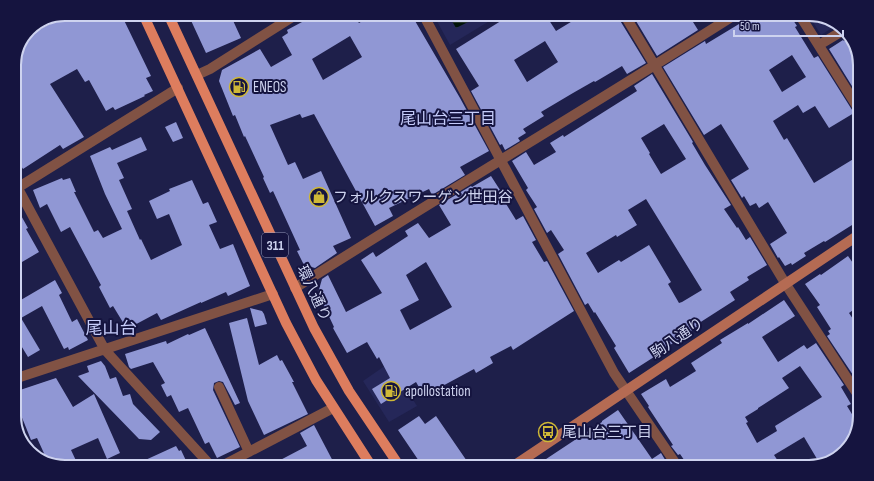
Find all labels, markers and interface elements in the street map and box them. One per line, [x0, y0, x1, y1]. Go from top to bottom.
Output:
scale bar [734, 12, 843, 38]
text: 50 m [740, 19, 760, 34]
fuel station icon: ENEOS [228, 76, 250, 98]
place label: ENEOS [253, 78, 287, 97]
district label: 尾山台三丁目 [400, 110, 496, 129]
shop icon: フォルクスワーゲン世田谷 [308, 186, 330, 208]
place label: フォルクスワーゲン世田谷 [333, 188, 513, 207]
road number: 311 [262, 233, 288, 257]
street label: 環八通り [292, 262, 335, 324]
street label: 駒八通り [647, 314, 707, 363]
district label: 尾山台 [86, 319, 137, 339]
fuel station icon: apollostation [380, 380, 402, 402]
place label: apollostation [405, 382, 471, 401]
bus stop icon: 尾山台三丁目 [537, 421, 559, 443]
place label: 尾山台三丁目 [562, 423, 652, 442]

